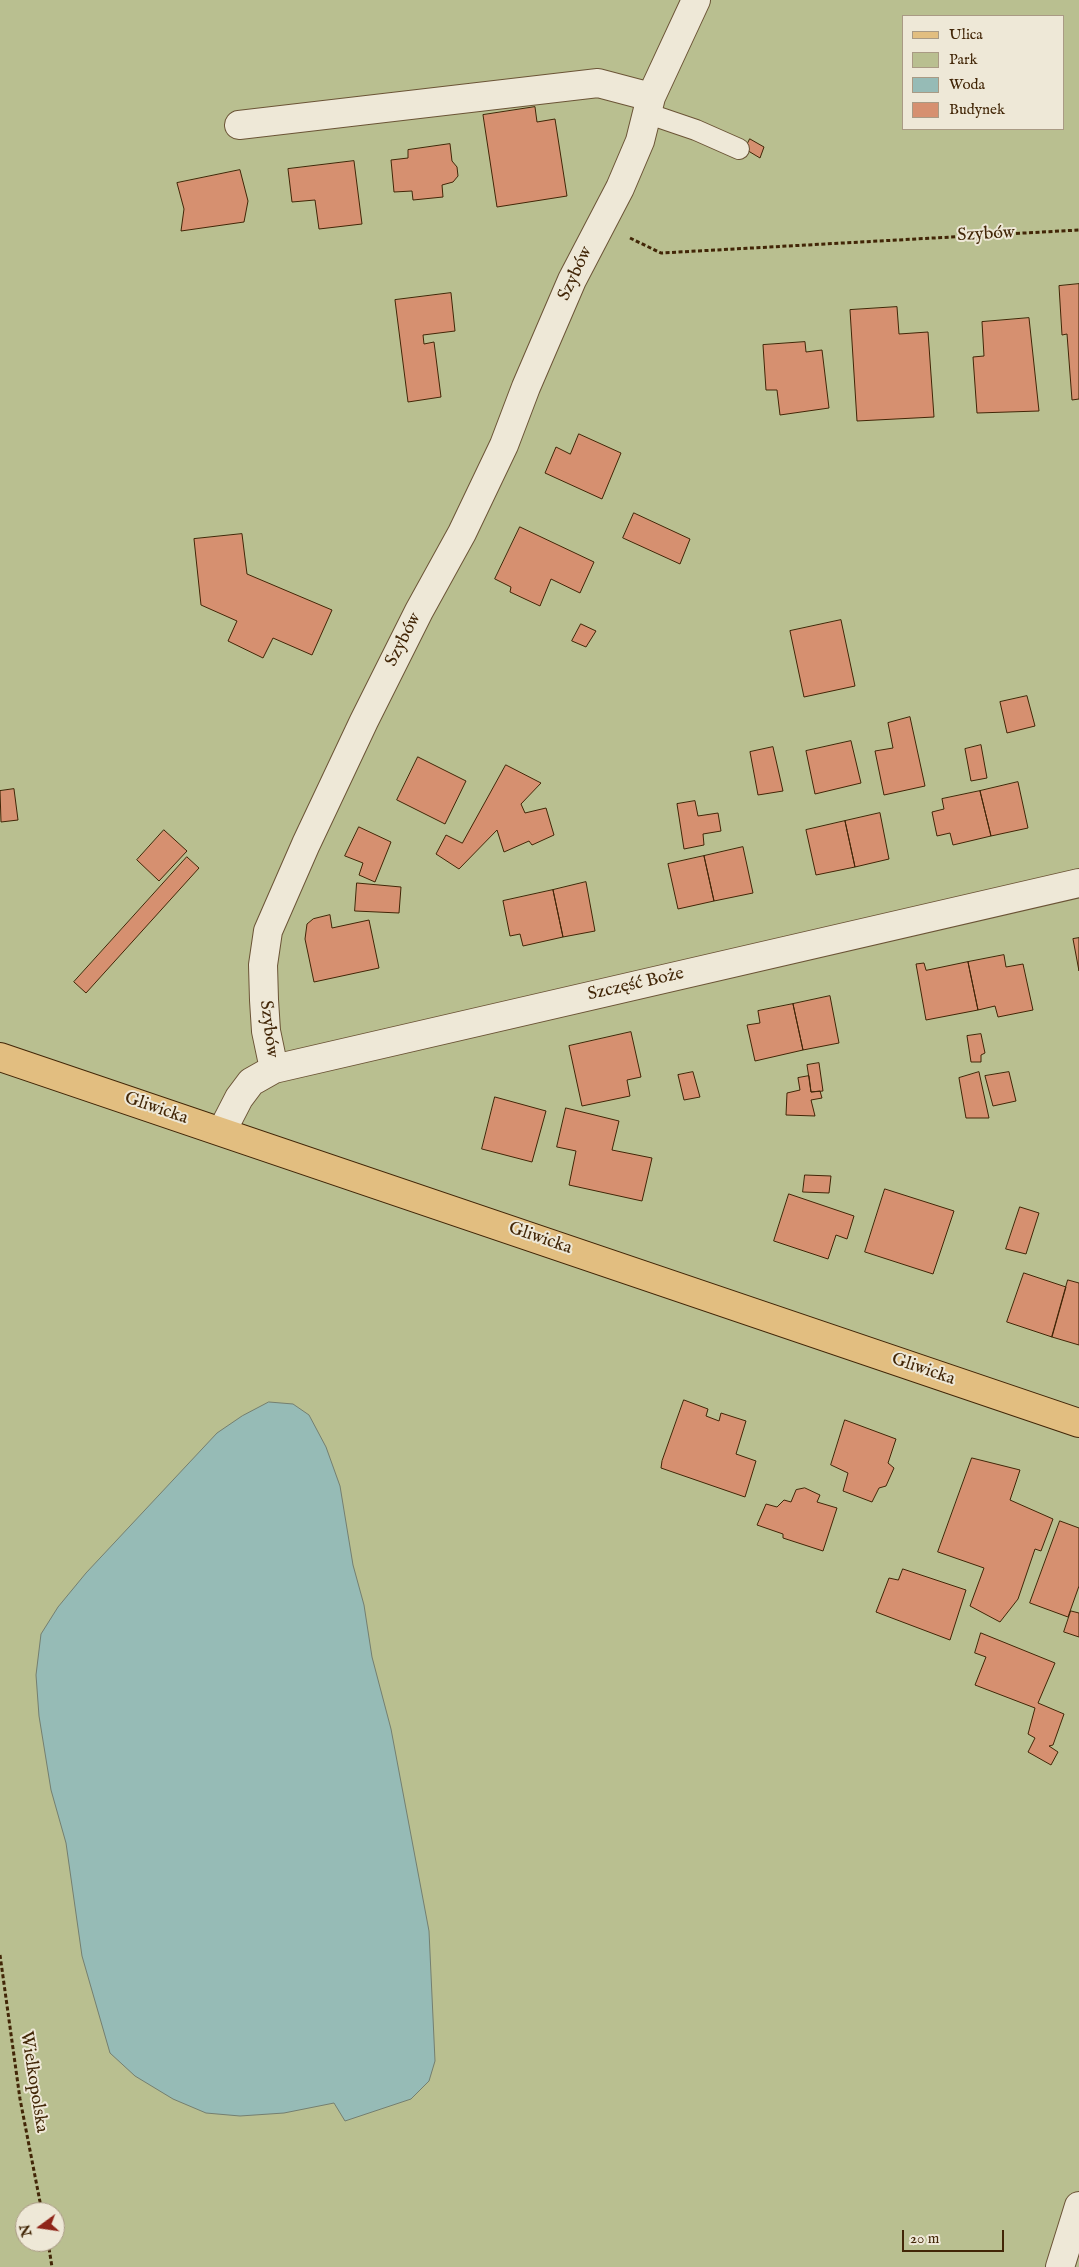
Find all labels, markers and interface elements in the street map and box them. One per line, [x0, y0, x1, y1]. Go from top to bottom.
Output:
legend [902, 15, 1064, 130]
text: Ulica [949, 25, 983, 44]
text: Park [949, 50, 978, 69]
text: Woda [949, 75, 985, 94]
text: Budynek [949, 100, 1005, 119]
street label: Szybów [957, 223, 1015, 247]
street label: Szybów [554, 243, 598, 305]
street label: Szybów [381, 610, 427, 670]
street label: Szczęść Boże [586, 963, 686, 1007]
street label: Szybów [254, 999, 282, 1059]
street label: Gliwicka [121, 1088, 191, 1130]
street label: Gliwicka [505, 1218, 575, 1260]
street label: Gliwicka [888, 1349, 958, 1391]
street label: Wielkopolska [14, 2030, 52, 2134]
north arrow [15, 2202, 65, 2252]
scale bar [904, 2220, 1006, 2252]
text: N [16, 2222, 37, 2238]
text: 20 m [910, 2229, 939, 2248]

